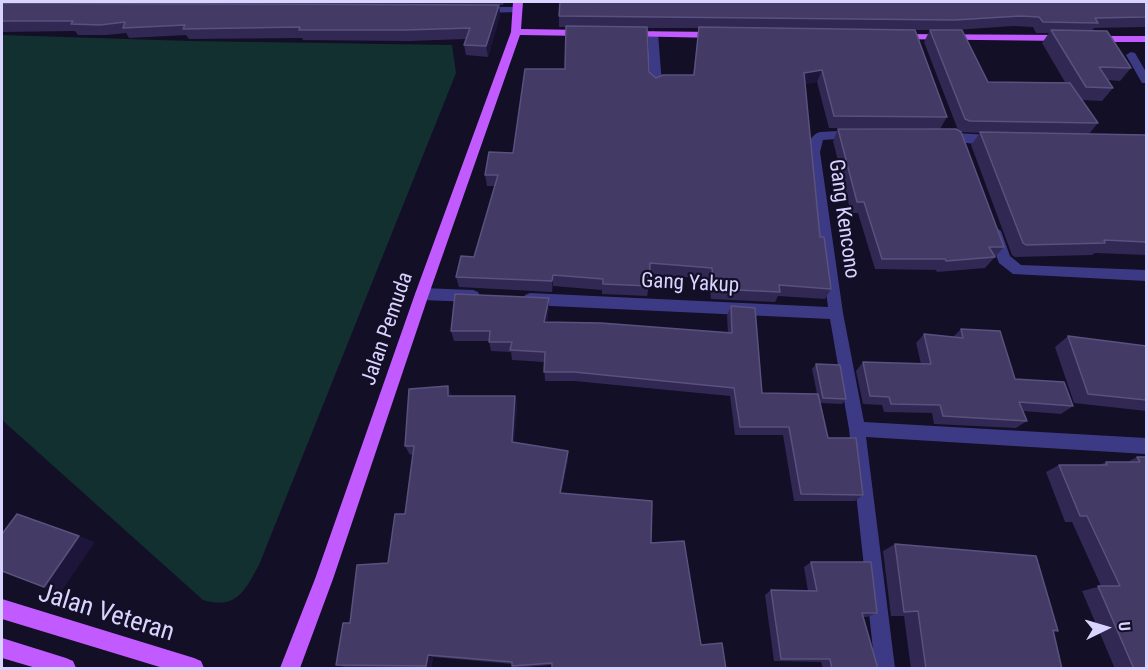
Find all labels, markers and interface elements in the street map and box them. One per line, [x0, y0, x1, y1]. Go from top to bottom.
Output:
street label: Gang Kencono [822, 158, 864, 280]
street label: Jalan Pemuda [357, 269, 419, 389]
street label: Gang Yakup [640, 269, 740, 299]
street label: Jalan Veteran [34, 579, 178, 649]
north arrow [1076, 598, 1136, 658]
text: U [1115, 621, 1134, 632]

